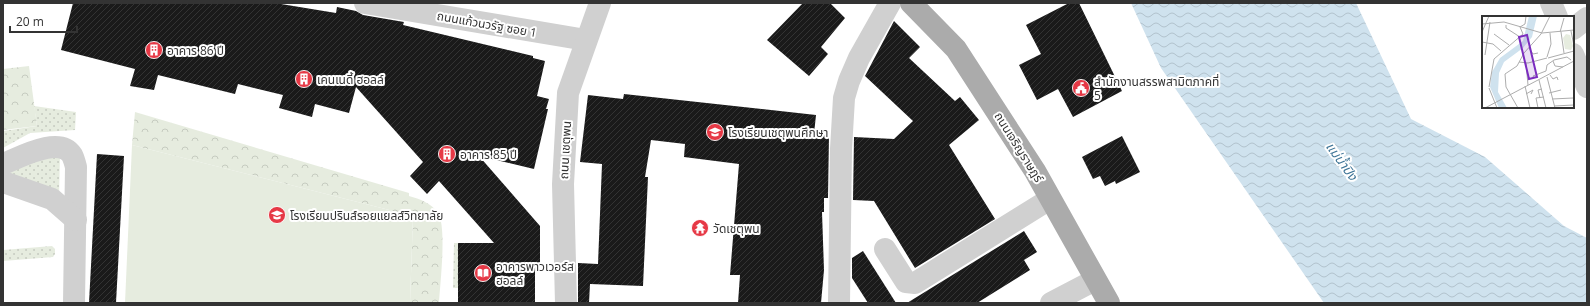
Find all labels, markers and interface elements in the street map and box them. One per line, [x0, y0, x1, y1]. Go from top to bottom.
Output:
street label: ถนนแก้วนวรัฐ ซอย 1 [436, 7, 538, 41]
scale bar [10, 8, 77, 34]
text: 20 m [16, 13, 44, 30]
inset map [1482, 16, 1574, 108]
building icon: อาคาร 86 ปี [144, 40, 164, 60]
place label: อาคาร 86 ปี [167, 42, 224, 59]
building icon: เคนเนดี้ ฮอลล์ [294, 69, 314, 89]
place label: เคนเนดี้ ฮอลล์ [317, 71, 384, 88]
place label: สำนักงานสรรพสามิตภาคที่ 5 [1094, 73, 1219, 104]
public building icon: สำนักงานสรรพสามิตภาคที่ 5 [1071, 78, 1091, 98]
street label: ถนนเจริญราษฎร์ [991, 109, 1048, 186]
street label: ถนน เชตุพน [555, 120, 575, 180]
school or university icon: โรงเรียนเชตุพนศึกษา [705, 122, 725, 142]
place label: โรงเรียนเชตุพนศึกษา [728, 124, 828, 141]
water label: แม่น้ำปิง [1322, 138, 1363, 185]
building icon: อาคาร 85 ปี [437, 144, 457, 164]
place label: อาคาร 85 ปี [460, 146, 517, 163]
school or university icon: โรงเรียนปรินส์รอยแยลส์วิทยาลัย [267, 205, 287, 225]
place label: โรงเรียนปรินส์รอยแยลส์วิทยาลัย [290, 207, 443, 224]
temple icon: วัดเชตุพน [690, 218, 710, 238]
place label: วัดเชตุพน [713, 220, 760, 237]
place label: อาคารพาวเวอร์ส ฮอลล์ [496, 258, 574, 289]
library icon: อาคารพาวเวอร์ส ฮอลล์ [473, 263, 493, 283]

